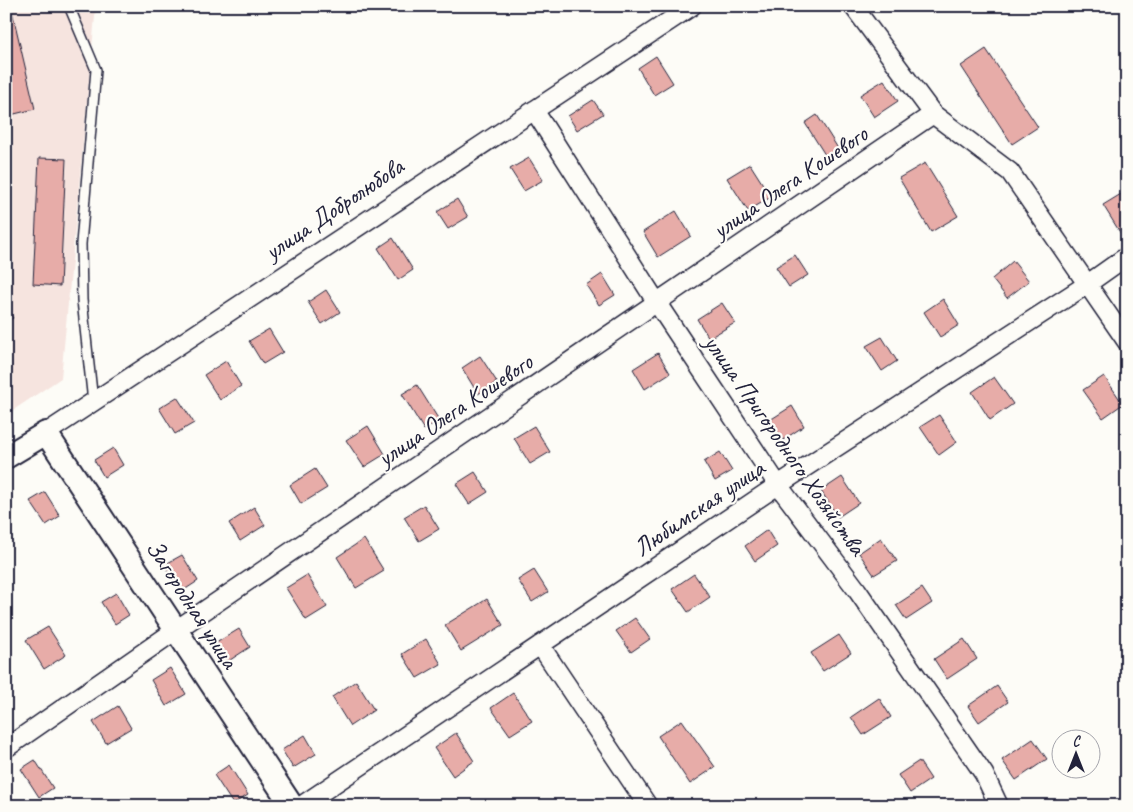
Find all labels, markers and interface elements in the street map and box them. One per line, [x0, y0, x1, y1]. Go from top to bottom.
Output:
street label: улица Олега Кошевого [704, 118, 875, 247]
street label: улица Добролюбова [257, 150, 411, 268]
street label: улица Пригородного Хозяйства [696, 327, 875, 563]
street label: улица Олега Кошевого [369, 346, 540, 475]
street label: Любимская улица [627, 451, 772, 564]
street label: Загородная улица [139, 534, 247, 676]
north arrow [1050, 730, 1100, 780]
text: С [1073, 733, 1082, 750]

